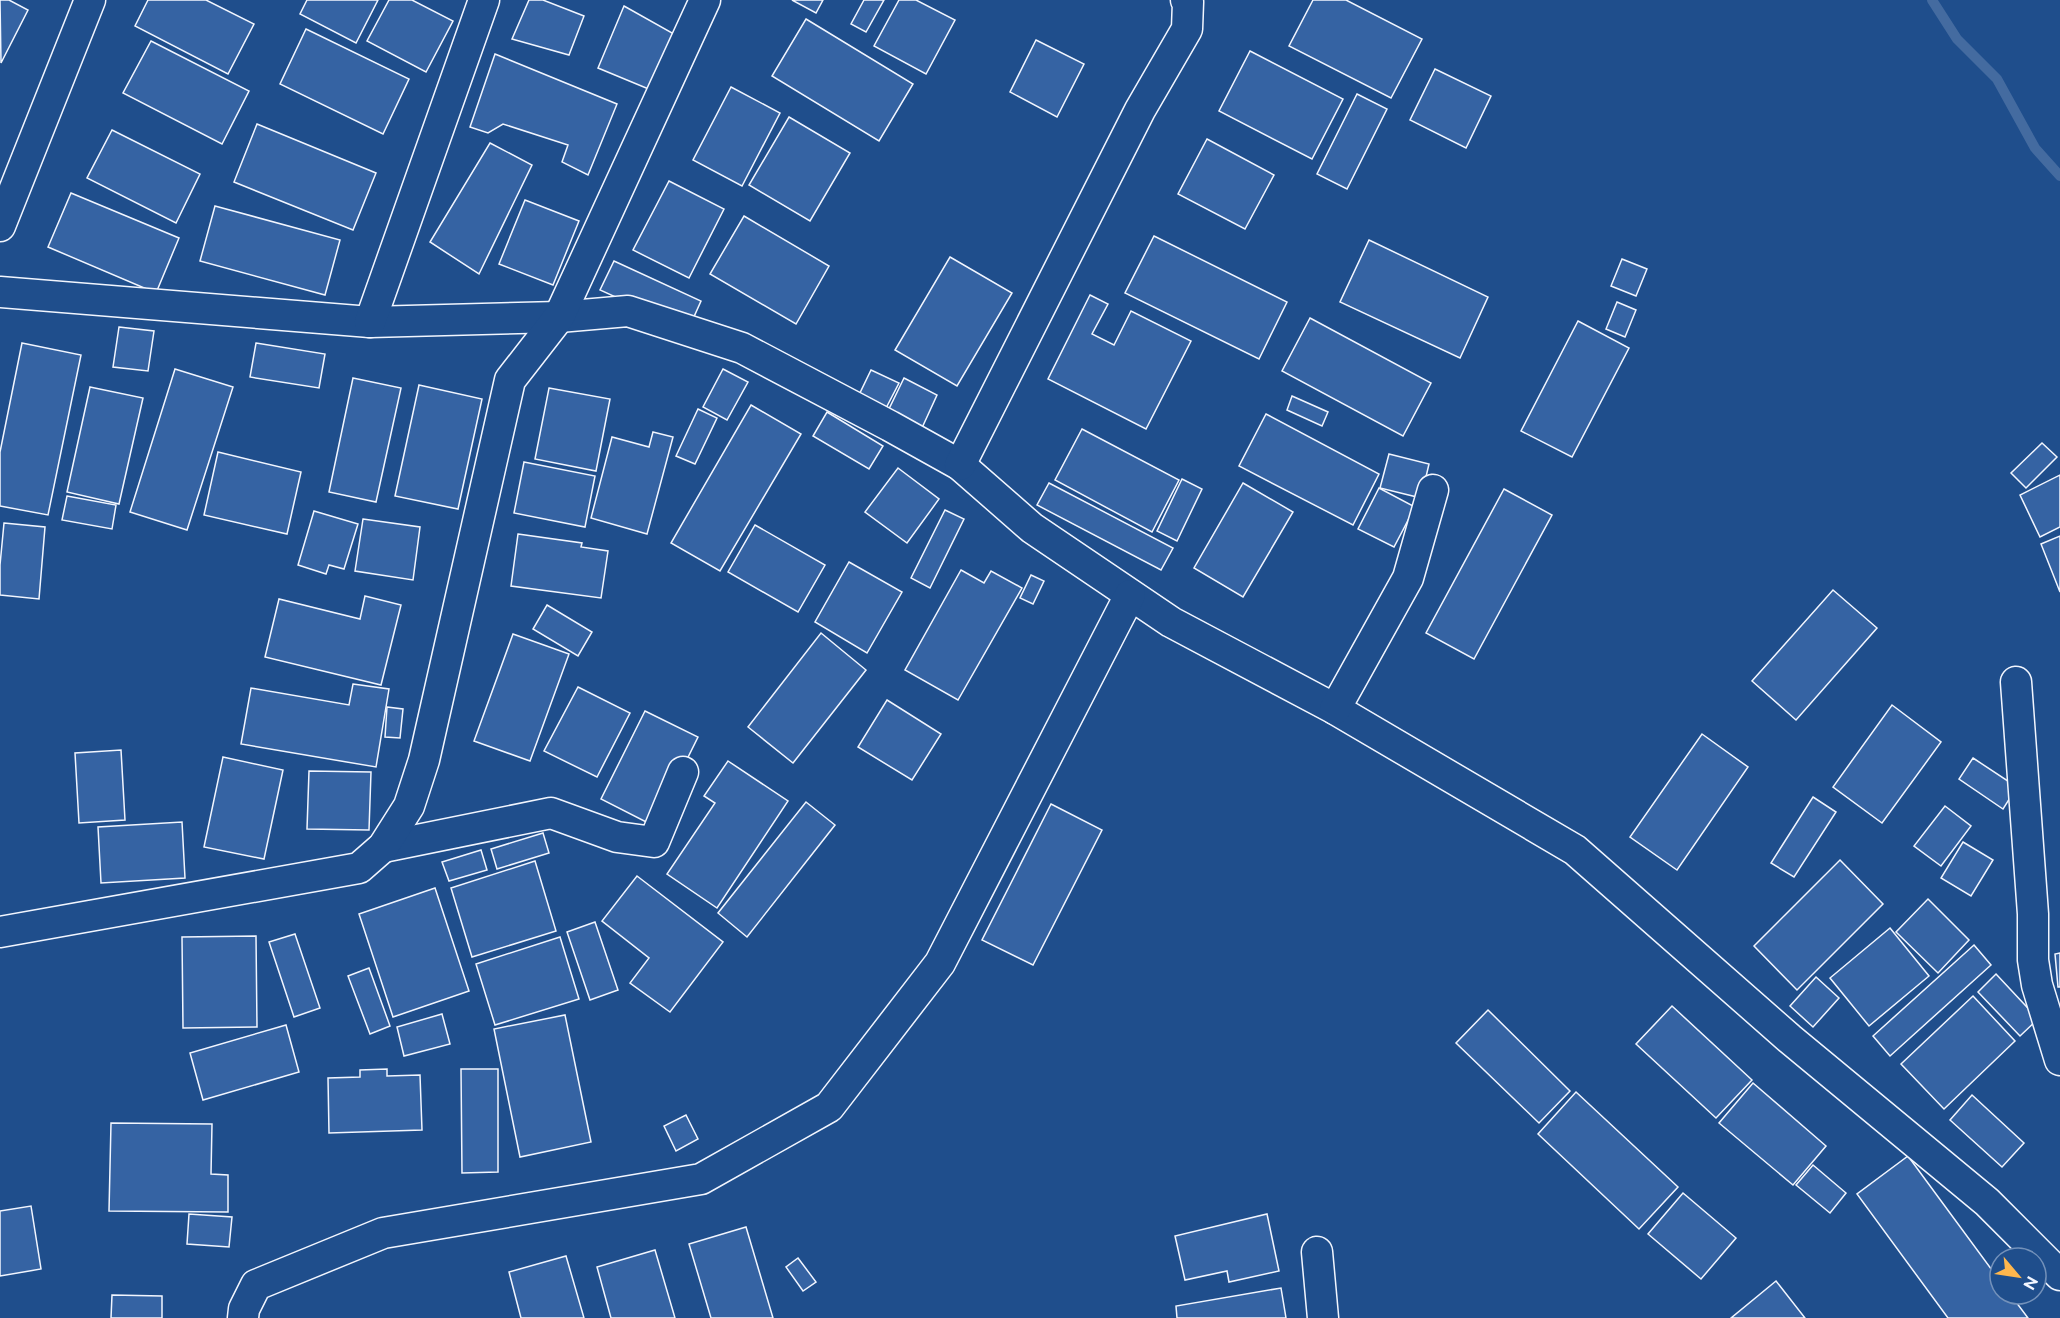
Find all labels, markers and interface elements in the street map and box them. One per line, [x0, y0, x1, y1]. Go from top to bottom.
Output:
north arrow [1988, 1246, 2048, 1306]
text: N [2019, 1273, 2042, 1293]

